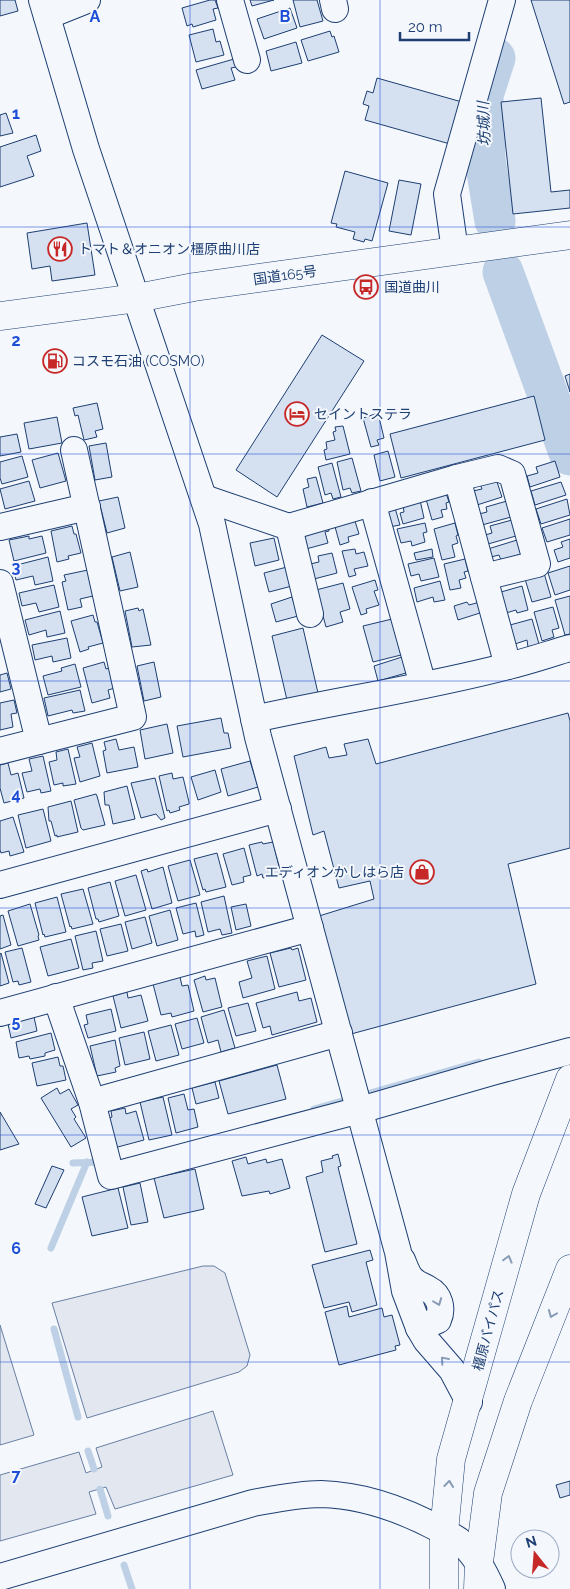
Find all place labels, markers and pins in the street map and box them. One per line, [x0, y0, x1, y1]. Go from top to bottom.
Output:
restaurant icon: トマト＆オニオン橿原曲川店 [47, 236, 73, 262]
place label: トマト＆オニオン橿原曲川店 [78, 241, 260, 257]
bus stop icon: 国道曲川 [353, 274, 379, 300]
place label: 国道曲川 [384, 279, 440, 295]
fuel station icon: コスモ石油 (COSMO) [42, 348, 68, 374]
place label: コスモ石油 (COSMO) [72, 353, 205, 369]
hotel icon: セイントステラ [284, 401, 310, 427]
place label: セイントステラ [314, 406, 412, 422]
shop icon: エディオンかしはら店 [409, 859, 435, 885]
place label: エディオンかしはら店 [265, 864, 404, 880]

